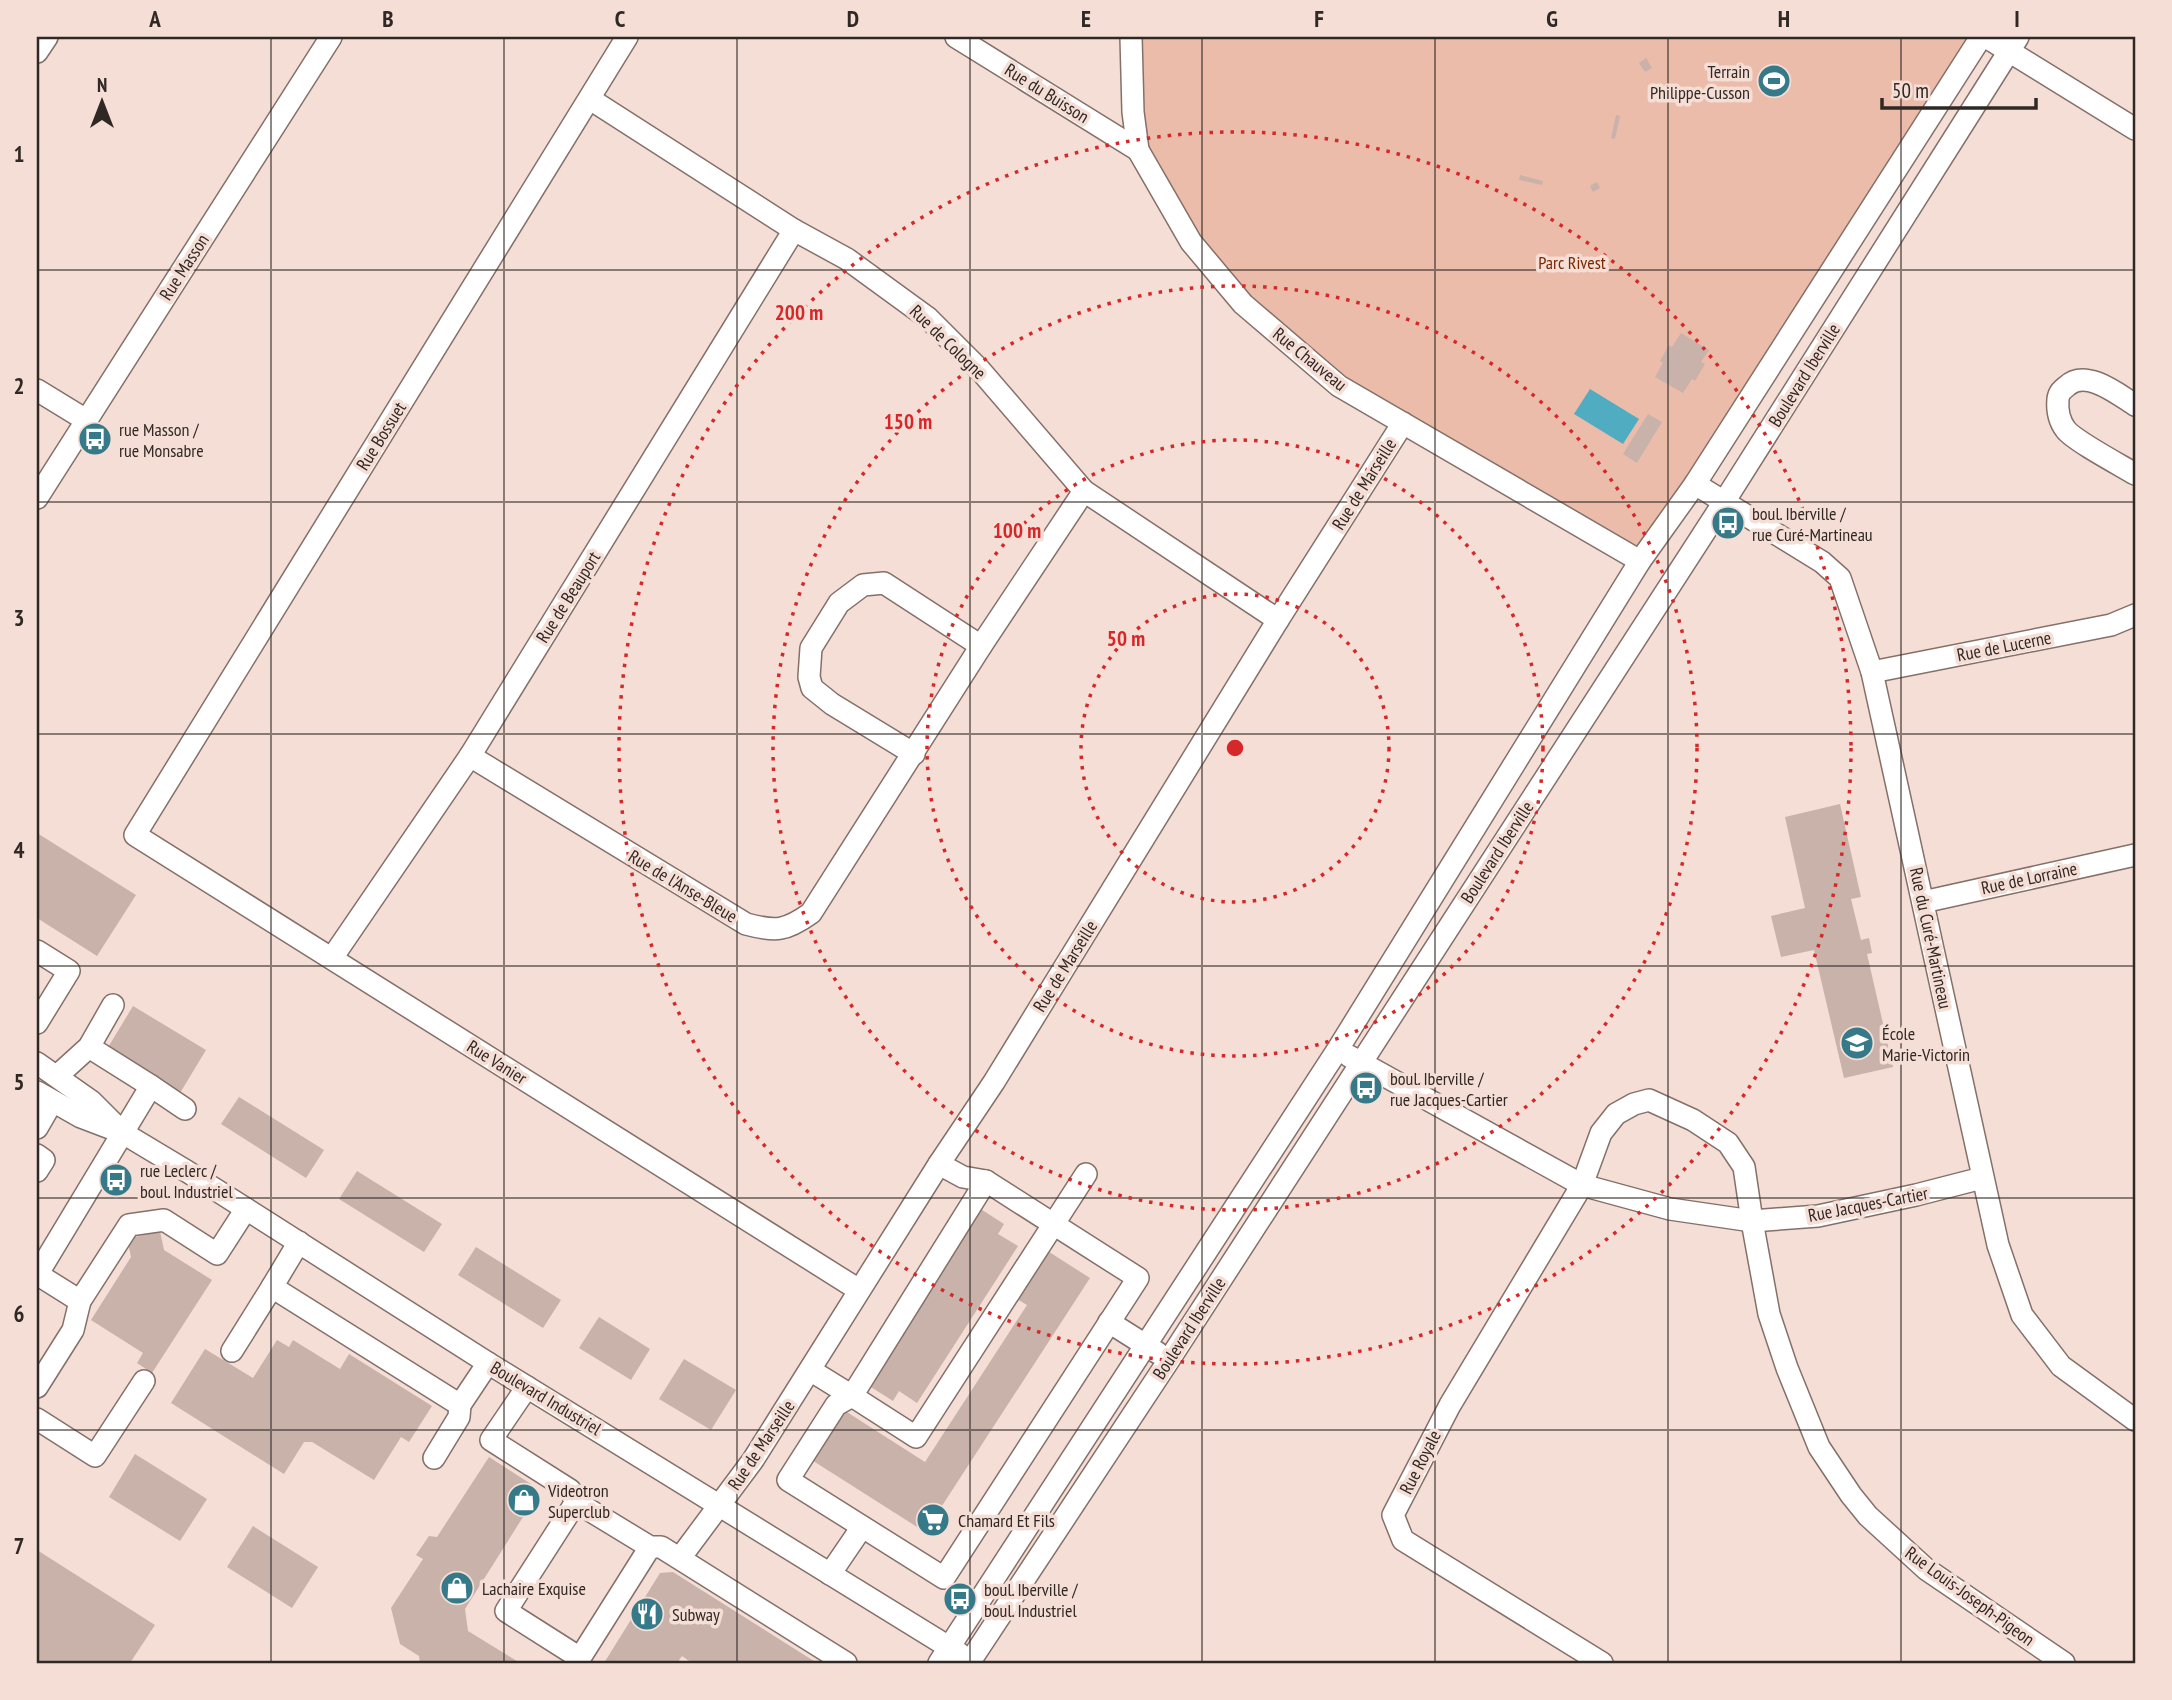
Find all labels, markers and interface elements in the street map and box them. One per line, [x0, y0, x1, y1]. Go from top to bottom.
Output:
text: A [148, 4, 161, 33]
text: B [382, 4, 394, 33]
text: C [615, 4, 626, 33]
text: D [847, 4, 859, 33]
text: E [1081, 4, 1091, 33]
text: F [1314, 4, 1324, 33]
text: G [1546, 4, 1558, 33]
text: H [1778, 4, 1790, 33]
text: I [2014, 4, 2020, 33]
street label: Rue du Buisson [1001, 58, 1093, 128]
place label: Terrain Philippe-Cusson [1650, 60, 1750, 104]
sports icon: Terrain Philippe-Cusson [1755, 62, 1793, 100]
north arrow [66, 66, 136, 136]
scale bar [1882, 66, 2036, 110]
text: N [97, 73, 107, 97]
text: 50 m [1892, 77, 1929, 104]
text: 1 [14, 139, 25, 168]
street label: Rue Masson [154, 230, 214, 304]
park label: Parc Rivest [1538, 251, 1606, 274]
text: 200 m [775, 299, 823, 326]
street label: Rue de Cologne [905, 300, 991, 384]
street label: Boulevard Iberville [1763, 319, 1845, 431]
street label: Rue Chauveau [1268, 322, 1352, 396]
text: 2 [14, 371, 25, 400]
street label: Rue Bossuet [351, 398, 411, 474]
text: 150 m [884, 408, 932, 435]
place label: rue Masson / rue Monsabre [119, 418, 204, 462]
bus stop icon: rue Masson / rue Monsabre [76, 420, 114, 458]
street label: Rue de Marseille [1327, 434, 1401, 534]
place label: boul. Iberville / rue Curé-Martineau [1752, 502, 1873, 546]
bus stop icon: boul. Iberville / rue Curé-Martineau [1709, 504, 1747, 542]
text: 100 m [993, 517, 1041, 544]
street label: Rue de Beauport [531, 547, 605, 647]
text: 3 [14, 603, 25, 632]
text: 50 m [1107, 625, 1145, 652]
street label: Rue de Lucerne [1955, 626, 2053, 666]
centre of rings [1223, 736, 1247, 760]
street label: Boulevard Iberville [1455, 797, 1539, 907]
text: 4 [14, 835, 25, 864]
street label: Rue de l'Anse-Bleue [624, 844, 742, 928]
street label: Rue de Lorraine [1979, 857, 2079, 899]
street label: Rue du Curé-Martineau [1905, 865, 1957, 1011]
street label: Rue de Marseille [1028, 916, 1102, 1016]
place label: École Marie-Victorin [1882, 1022, 1970, 1066]
school or university icon: École Marie-Victorin [1838, 1024, 1876, 1062]
street label: Rue Vanier [463, 1035, 531, 1089]
text: 5 [14, 1067, 25, 1096]
place label: boul. Iberville / rue Jacques-Cartier [1390, 1067, 1508, 1111]
bus stop icon: boul. Iberville / rue Jacques-Cartier [1347, 1069, 1385, 1107]
place label: rue Leclerc / boul. Industriel [140, 1159, 233, 1203]
bus stop icon: rue Leclerc / boul. Industriel [97, 1161, 135, 1199]
street label: Rue Jacques-Cartier [1806, 1181, 1930, 1227]
street label: Boulevard Iberville [1147, 1273, 1231, 1383]
text: 6 [14, 1299, 25, 1328]
street label: Boulevard Industriel [486, 1356, 606, 1441]
street label: Rue de Marseille [723, 1396, 799, 1494]
street label: Rue Royale [1394, 1426, 1446, 1498]
place label: Videotron Superclub [547, 1479, 610, 1523]
shop icon: Videotron Superclub [505, 1481, 543, 1519]
supermarket icon: Chamard Et Fils [914, 1501, 952, 1539]
place label: Chamard Et Fils [958, 1509, 1055, 1532]
text: 7 [14, 1531, 25, 1560]
street label: Rue Louis-Joseph-Pigeon [1901, 1541, 2039, 1651]
shop icon: Lachaire Exquise [438, 1569, 476, 1607]
place label: Lachaire Exquise [482, 1577, 586, 1600]
place label: boul. Iberville / boul. Industriel [984, 1578, 1078, 1622]
bus stop icon: boul. Iberville / boul. Industriel [941, 1580, 979, 1618]
restaurant icon: Subway [628, 1595, 666, 1633]
place label: Subway [672, 1603, 720, 1626]

